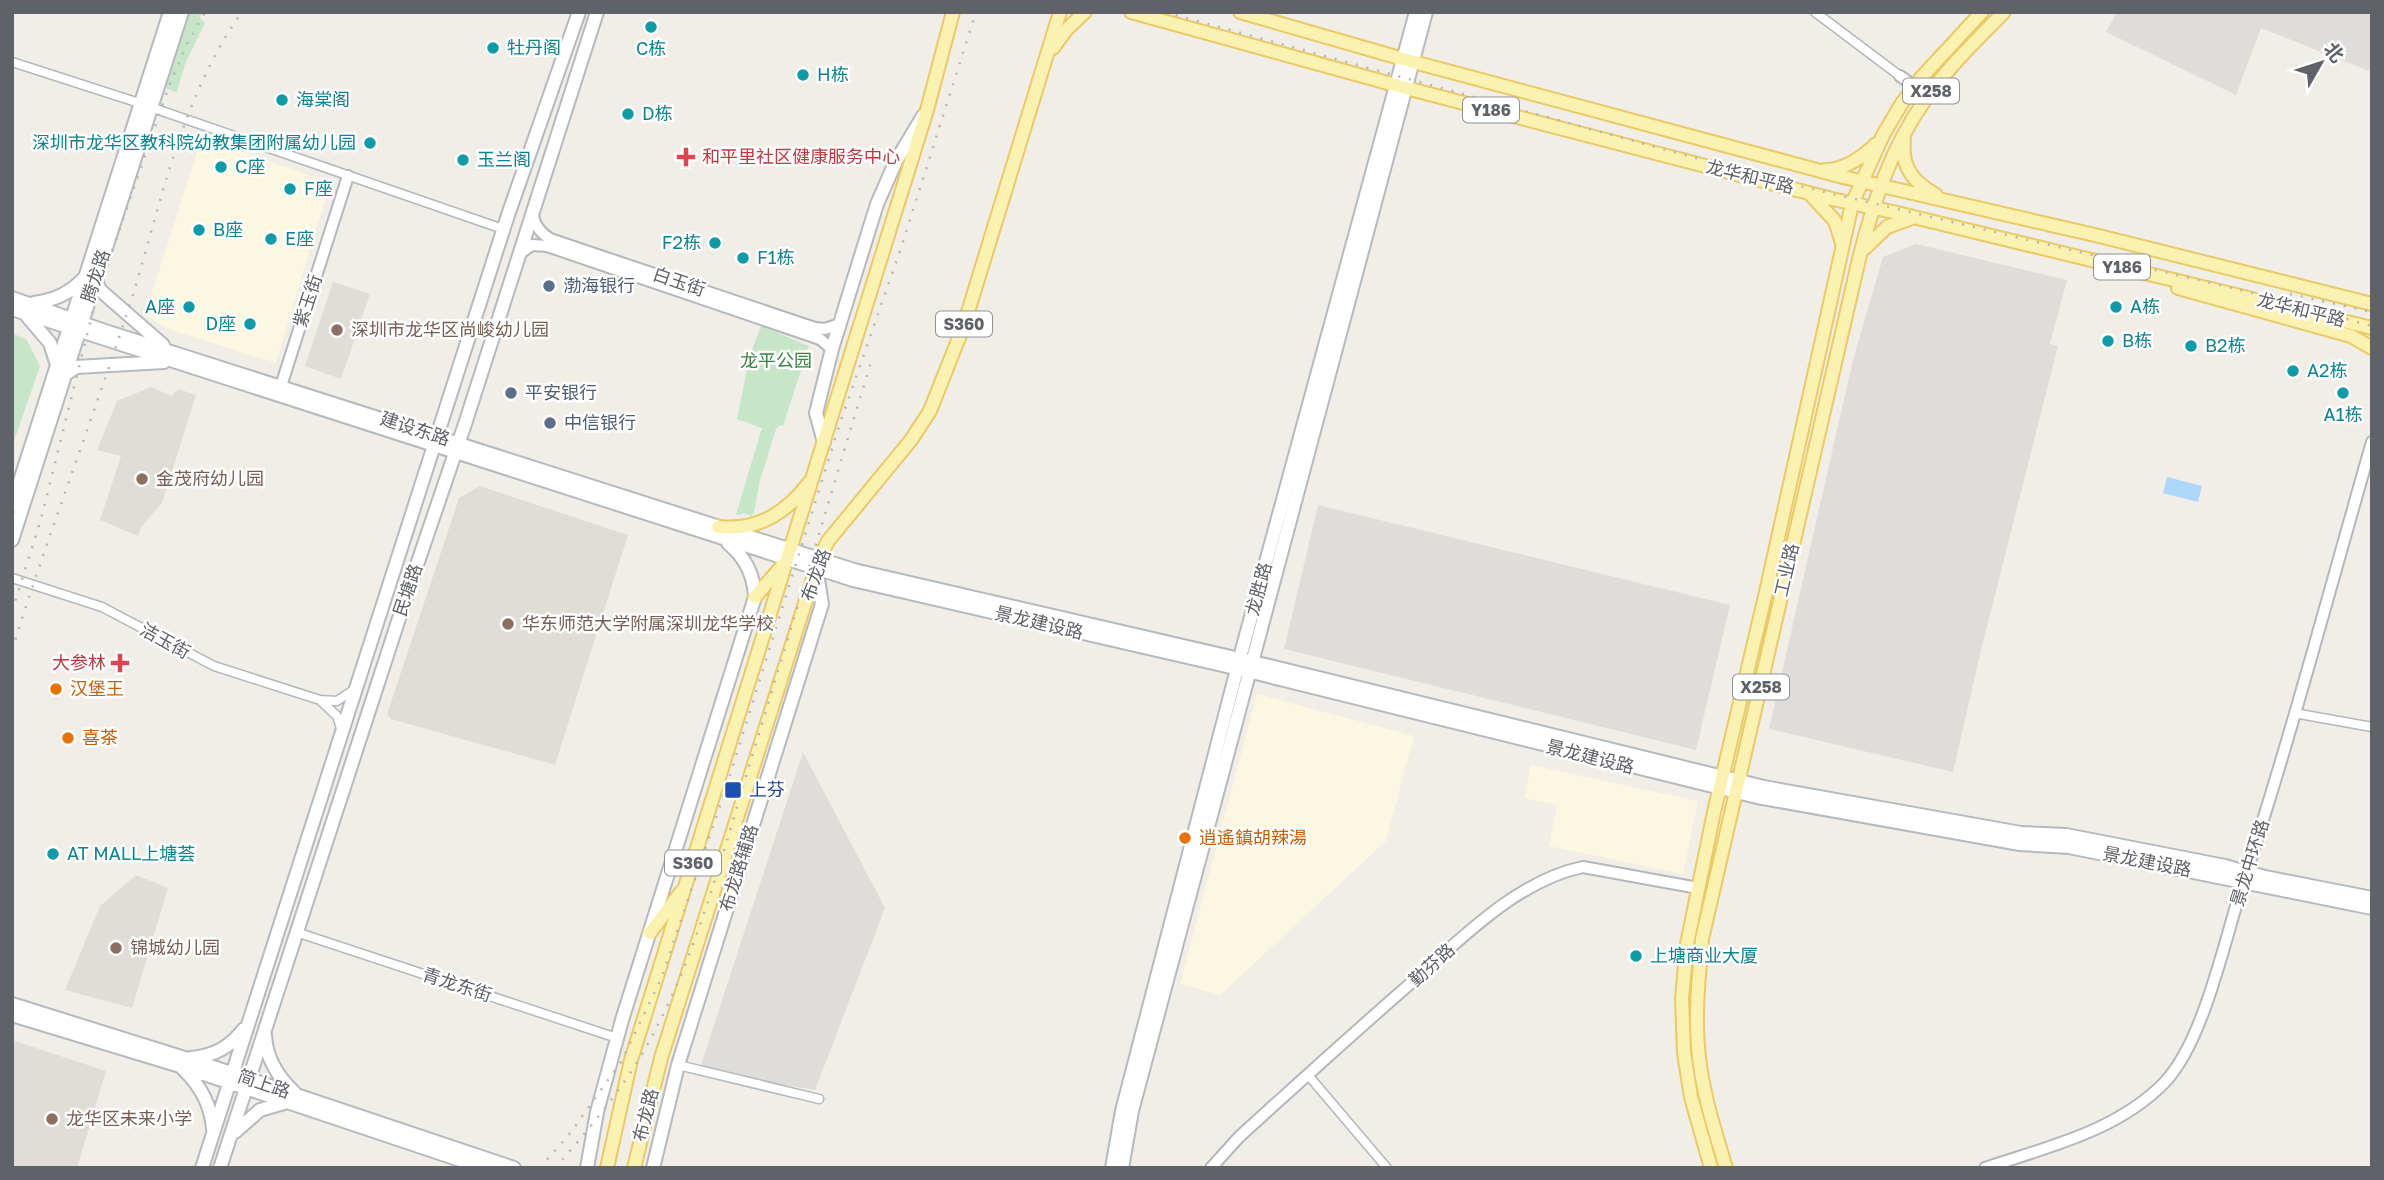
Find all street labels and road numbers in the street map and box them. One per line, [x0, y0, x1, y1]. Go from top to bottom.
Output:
road number: X258 [1903, 78, 1959, 104]
road number: Y186 [1463, 97, 1519, 122]
street label: 龙华和平路 [1704, 154, 1797, 198]
street label: 腾龙路 [76, 247, 114, 305]
road number: Y186 [2094, 255, 2150, 280]
street label: 白玉街 [650, 262, 708, 300]
street label: 紫玉街 [288, 272, 326, 330]
street label: 龙华和平路 [2255, 287, 2348, 331]
road number: S360 [936, 312, 992, 336]
street label: 建设东路 [378, 406, 453, 450]
street label: 工业路 [1769, 541, 1803, 599]
street label: 布龙路 [795, 546, 835, 604]
street label: 龙胜路 [1240, 560, 1276, 618]
street label: 民塘路 [388, 561, 426, 619]
street label: 景龙建设路 [993, 601, 1086, 643]
street label: 洁玉街 [137, 617, 194, 663]
road number: X258 [1733, 674, 1789, 700]
street label: 景龙建设路 [1544, 734, 1637, 778]
street label: 景龙中环路 [2225, 816, 2273, 909]
street label: 布龙路辅路 [714, 821, 762, 914]
street label: 景龙建设路 [2101, 842, 2193, 880]
road number: S360 [665, 850, 721, 876]
street label: 勤芬路 [1404, 938, 1459, 990]
street label: 青龙东街 [420, 962, 495, 1006]
street label: 简上路 [235, 1064, 293, 1102]
street label: 布龙路 [628, 1086, 662, 1144]

